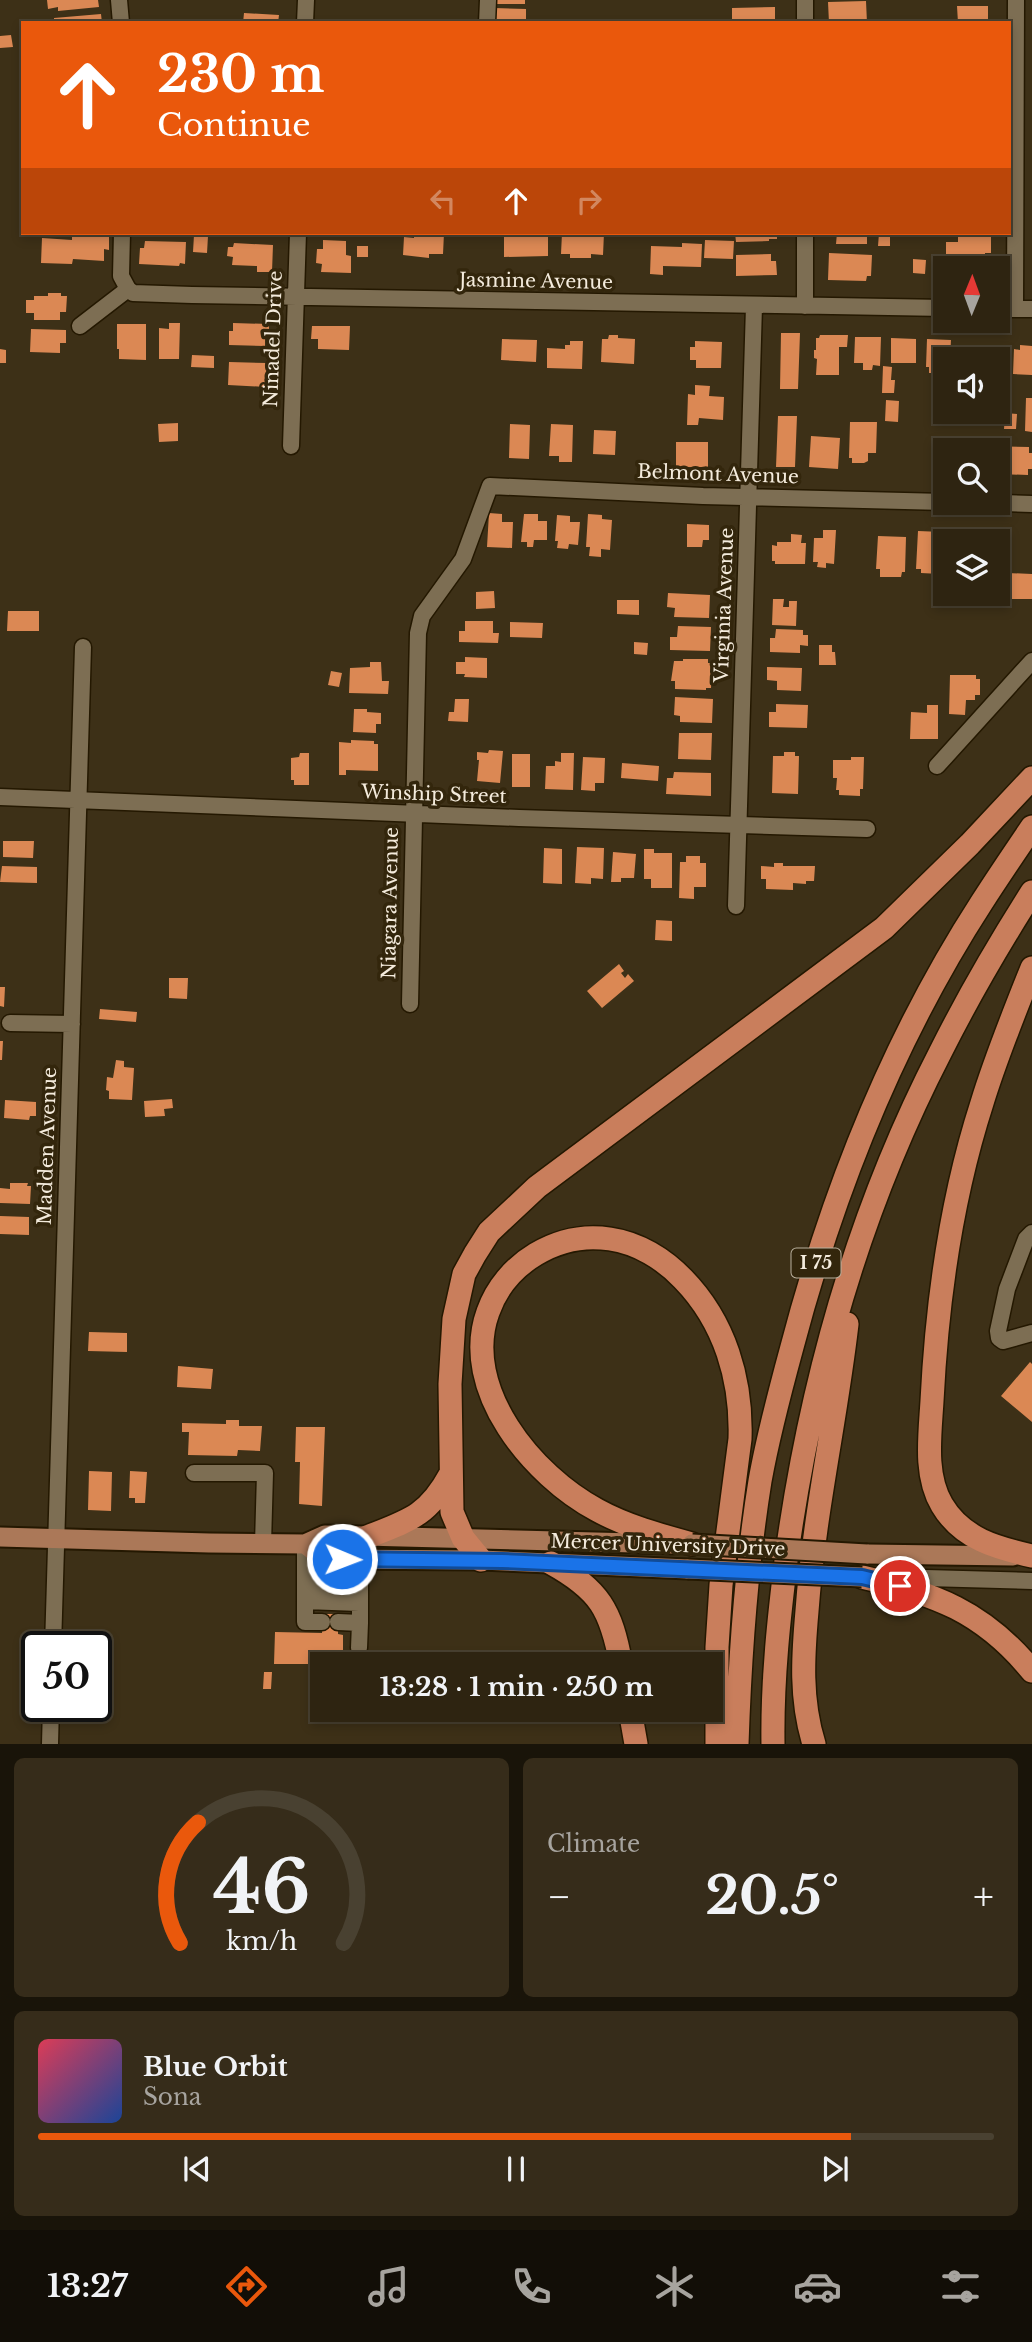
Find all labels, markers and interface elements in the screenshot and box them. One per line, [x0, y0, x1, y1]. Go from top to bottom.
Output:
text: 230 m [157, 44, 324, 105]
icon: ahead [42, 49, 133, 140]
text: Continue [157, 105, 310, 145]
icon: left [424, 182, 462, 220]
icon: ahead [497, 182, 535, 220]
icon: right [570, 182, 608, 220]
north arrow [933, 256, 1010, 332]
map controls [933, 256, 1010, 606]
street label: Jasmine Avenue [456, 268, 613, 294]
street label: Ninadel Drive [259, 270, 287, 408]
button: sound [933, 347, 1010, 424]
button: search [933, 438, 1010, 515]
street label: Belmont Avenue [637, 460, 799, 488]
street label: Virginia Avenue [710, 527, 738, 684]
button: layers [933, 529, 1010, 606]
street label: Winship Street [360, 780, 508, 808]
street label: Niagara Avenue [377, 827, 403, 979]
street label: Madden Avenue [33, 1067, 61, 1225]
road number: I 75 [792, 1248, 840, 1278]
position arrow [305, 1522, 379, 1596]
street label: Mercer University Drive [550, 1529, 786, 1561]
pin [870, 1556, 930, 1616]
icon: arrive [881, 1567, 919, 1605]
speed limit sign: 50 [21, 1631, 112, 1722]
text: 13:28 · 1 min · 250 m [380, 1671, 654, 1703]
text: Climate [547, 1830, 640, 1858]
text: 46 [213, 1843, 310, 1934]
text: 20.5° [705, 1864, 839, 1928]
text: − [547, 1873, 571, 1920]
text: + [973, 1873, 994, 1920]
text: km/h [226, 1926, 297, 1957]
text: Blue Orbit [143, 2051, 288, 2083]
text: Sona [143, 2083, 201, 2111]
icon: previous [178, 2150, 216, 2188]
icon: pause [497, 2150, 535, 2188]
icon: next [816, 2150, 854, 2188]
icon: directions [222, 2262, 271, 2311]
icon: music [364, 2262, 413, 2311]
icon: phone [507, 2262, 556, 2311]
icon: climate [650, 2262, 699, 2311]
icon: car [793, 2262, 842, 2311]
icon: filters [936, 2262, 985, 2311]
text: 13:27 [47, 2266, 128, 2306]

